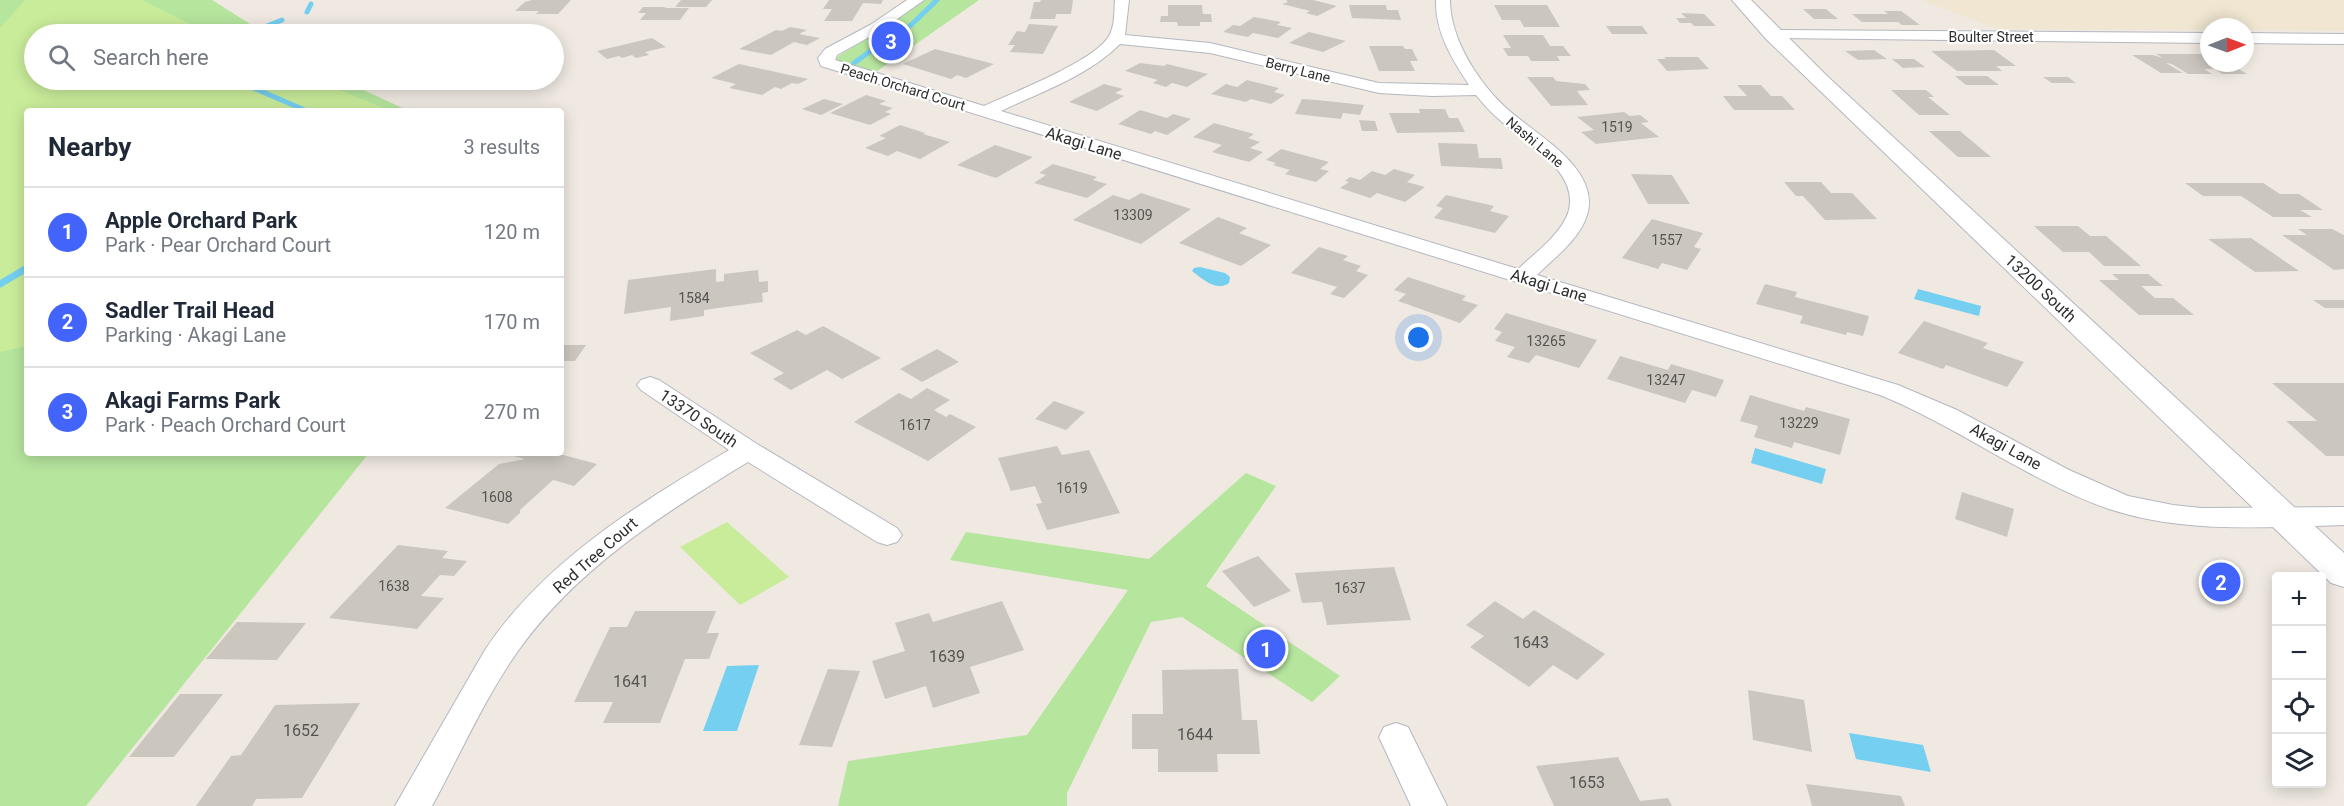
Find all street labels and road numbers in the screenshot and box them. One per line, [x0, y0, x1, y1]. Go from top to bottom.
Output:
street label: Boulter Street [1949, 29, 2034, 45]
street label: Berry Lane [1264, 54, 1332, 86]
street label: Peach Orchard Court [839, 60, 968, 114]
street label: Nashi Lane [1503, 113, 1567, 171]
street label: Akagi Lane [1043, 123, 1124, 164]
street label: 13200 South [2001, 251, 2080, 326]
street label: Akagi Lane [1508, 265, 1589, 306]
street label: 13370 South [656, 385, 742, 452]
street label: Akagi Lane [1967, 419, 2045, 474]
street label: Red Tree Court [549, 514, 641, 597]

